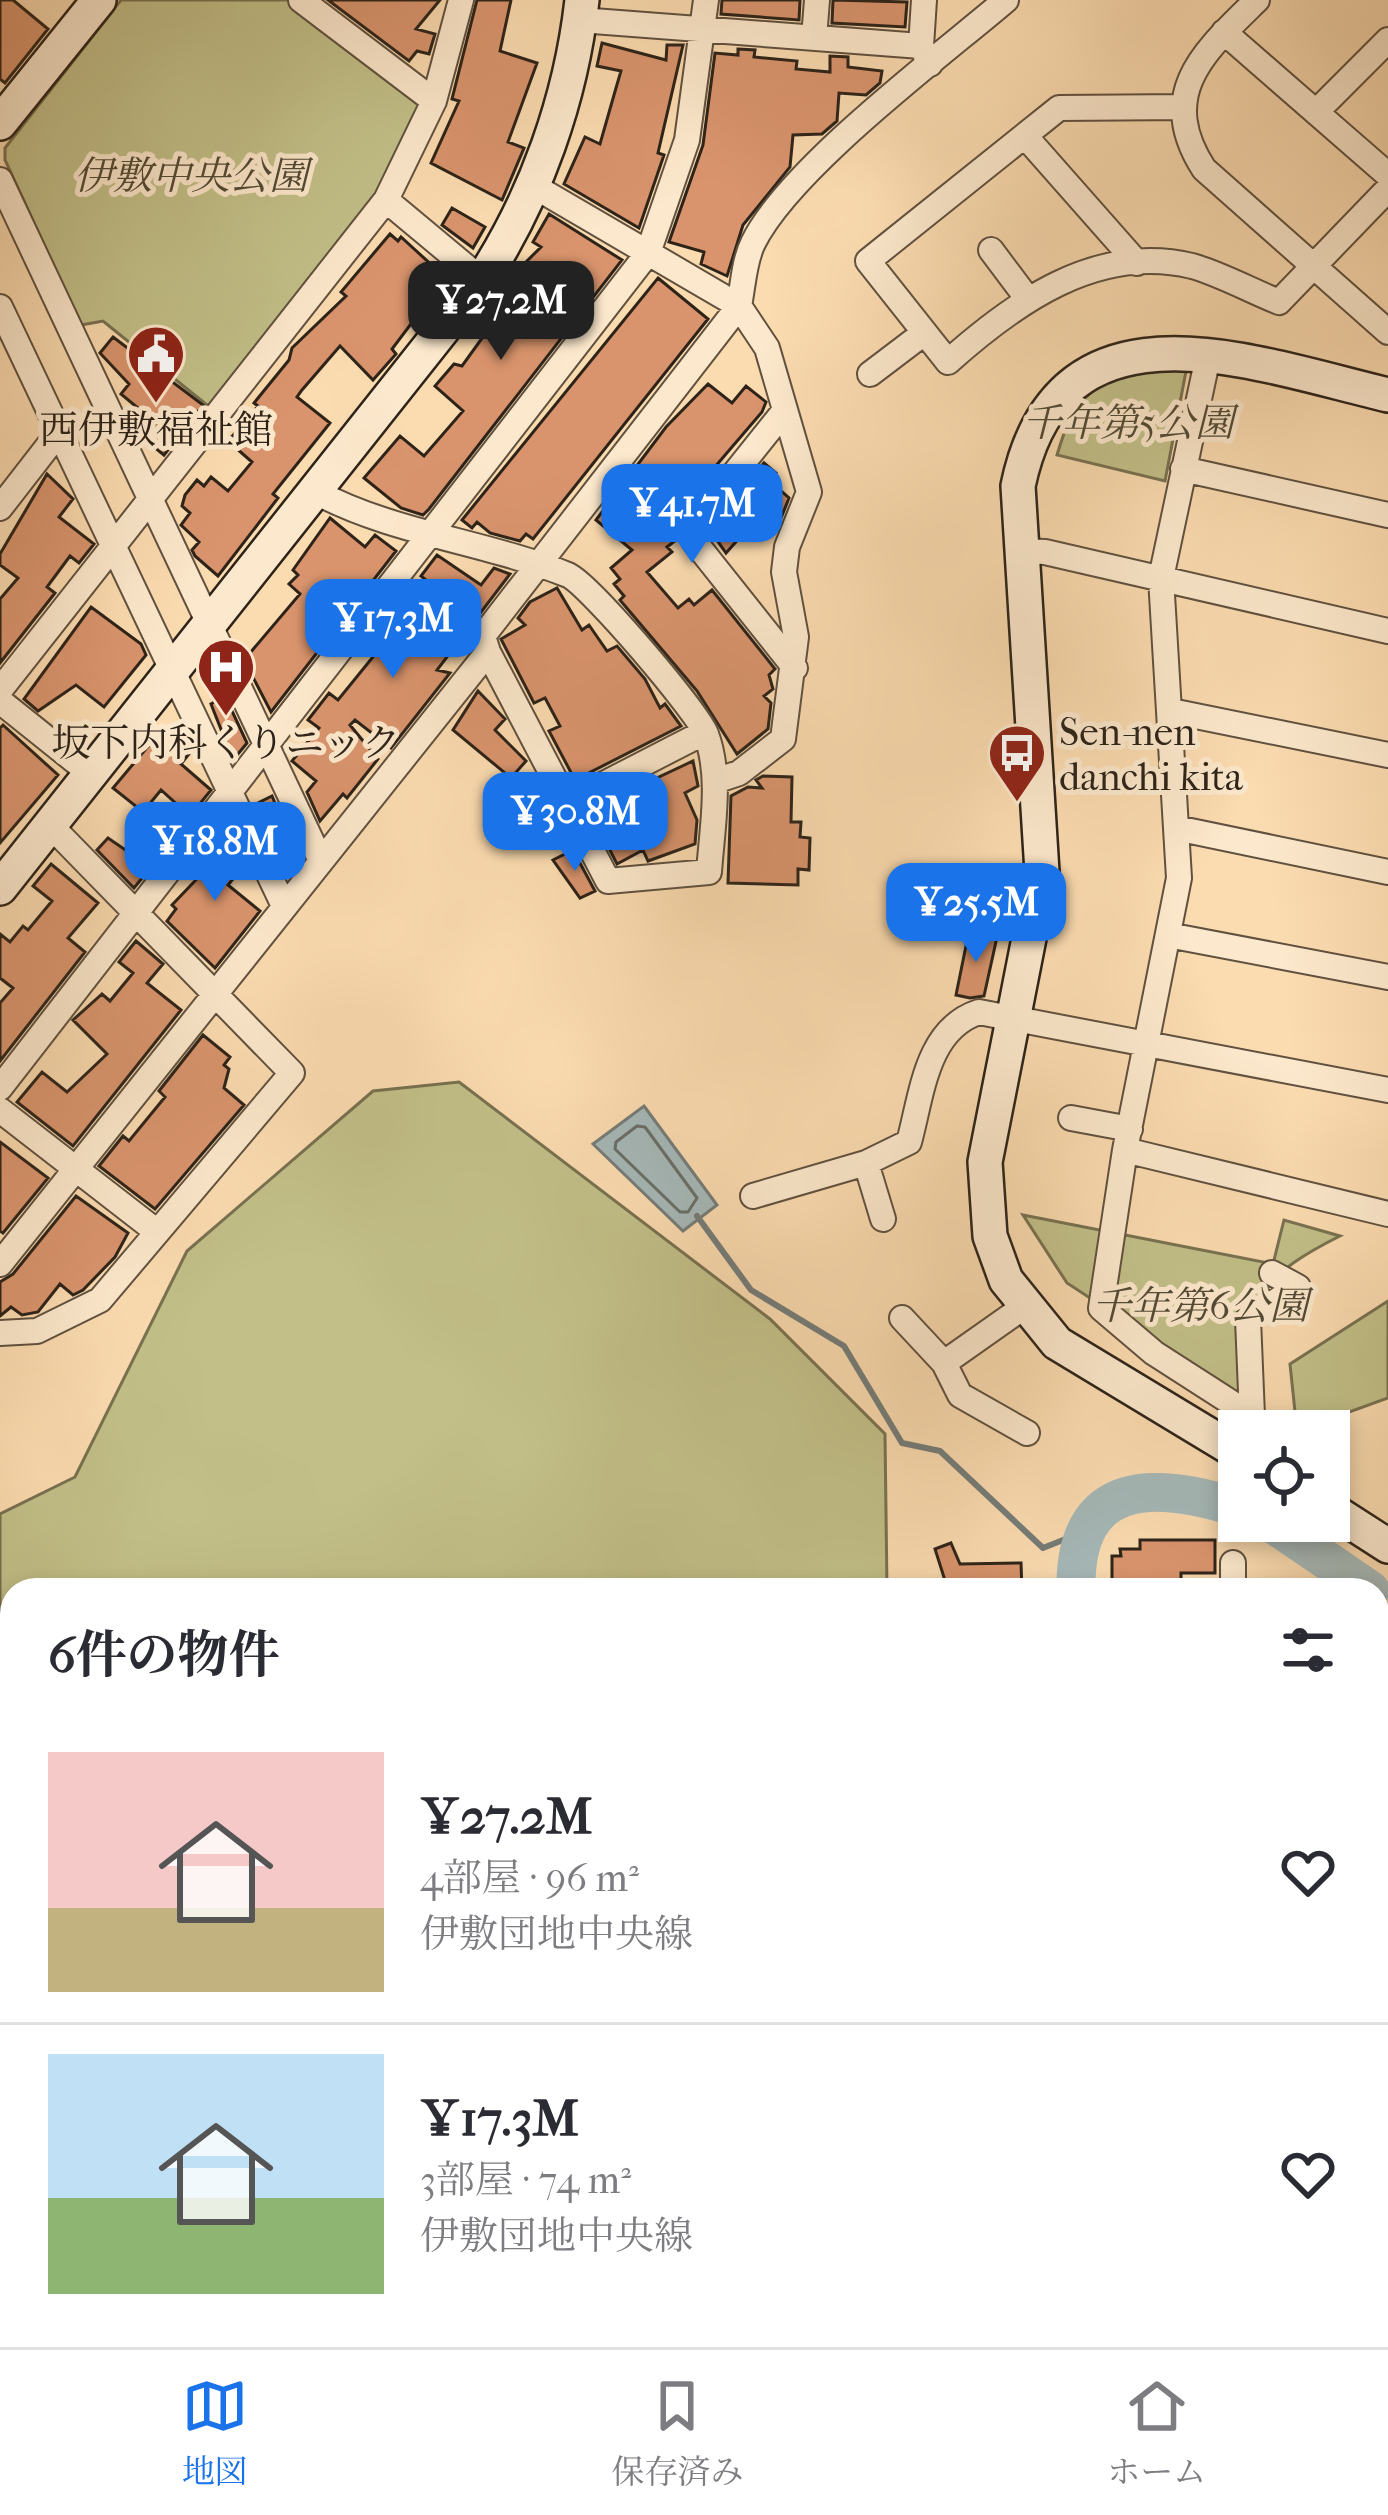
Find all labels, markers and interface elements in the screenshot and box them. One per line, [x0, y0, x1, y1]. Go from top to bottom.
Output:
park label: 伊敷中央公園 [74, 153, 314, 199]
pin: ¥27.2M [403, 261, 599, 363]
text: ¥27.2M [435, 277, 567, 323]
public building icon: 西伊敷福祉館 [125, 323, 187, 405]
park label: 千年第5公園 [1022, 400, 1240, 446]
place label: 西伊敷福祉館 [39, 407, 273, 453]
pin: ¥41.7M [594, 464, 790, 566]
text: ¥41.7M [628, 480, 756, 526]
pin: ¥17.3M [295, 579, 491, 681]
text: ¥17.3M [332, 595, 454, 641]
hospital icon: 坂下内科くりニック [195, 636, 257, 718]
place label: Sen-nen danchi kita [1059, 709, 1244, 800]
place label: 坂下内科くりニック [51, 720, 401, 766]
bus stop icon: Sen-nen danchi kita [986, 722, 1048, 804]
pin: ¥30.8M [477, 772, 673, 874]
text: ¥30.8M [510, 788, 640, 834]
pin: ¥18.8M [117, 802, 313, 904]
text: ¥18.8M [152, 818, 278, 864]
pin: ¥25.5M [878, 863, 1074, 965]
text: ¥25.5M [913, 879, 1039, 925]
park label: 千年第6公園 [1092, 1283, 1314, 1329]
map controls [1218, 1410, 1350, 1542]
button: locate [1218, 1410, 1350, 1542]
icon: filters [1275, 1617, 1341, 1683]
text: 6件の物件 [48, 1625, 280, 1685]
text: ¥27.2M [420, 1786, 592, 1846]
icon: home [144, 1800, 288, 1944]
icon: heart [1275, 1839, 1341, 1905]
text: 4部屋 · 96 m² [420, 1855, 639, 1901]
text: 伊敷団地中央線 [420, 1911, 693, 1957]
text: ¥17.3M [420, 2088, 579, 2148]
icon: home [144, 2102, 288, 2246]
icon: heart [1275, 2141, 1341, 2207]
text: 3部屋 · 74 m² [420, 2157, 631, 2203]
text: 伊敷団地中央線 [420, 2213, 693, 2259]
tab: 地図 [182, 2373, 248, 2492]
tab: 保存済み [611, 2373, 743, 2492]
tab: ホーム [1107, 2373, 1206, 2492]

